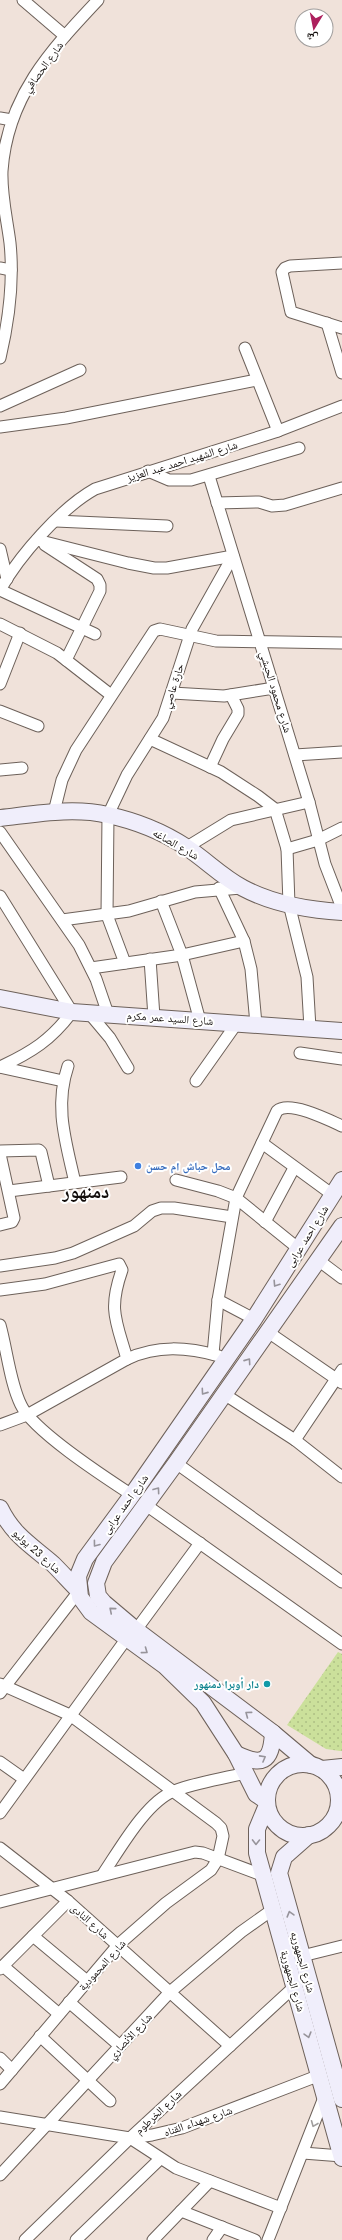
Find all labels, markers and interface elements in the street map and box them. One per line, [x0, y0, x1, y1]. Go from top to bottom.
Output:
north arrow [294, 8, 334, 48]
text: ش [305, 29, 319, 47]
street label: شارع الحصافي [19, 38, 68, 96]
street label: شارع الشهيد احمد عبد العزيز [124, 437, 239, 486]
street label: شارع محمود الحبشي [255, 649, 296, 735]
street label: حارة عاصي [158, 661, 189, 711]
street label: شارع الصاغه [150, 824, 202, 864]
street label: شارع السيد عمر مكرم [126, 1007, 214, 1029]
place label: محل حباش ام حسن [146, 1158, 230, 1174]
marker: محل حباش ام حسن [133, 1161, 143, 1171]
district label: دمنهور [62, 1178, 109, 1205]
street label: شارع احمد عرابى [282, 1202, 332, 1270]
one-way arrow [274, 1280, 281, 1287]
one-way arrow [243, 1358, 251, 1365]
one-way arrow [201, 1388, 209, 1395]
street label: شارع احمد عرابى [98, 1471, 152, 1537]
one-way arrow [152, 1488, 159, 1495]
street label: شارع 23 يوليو [9, 1525, 65, 1577]
one-way arrow [94, 1539, 101, 1546]
one-way arrow [109, 1607, 116, 1614]
one-way arrow [141, 1646, 148, 1654]
place label: دار أوبرا دمنهور [193, 1676, 259, 1692]
marker: دار أوبرا دمنهور [262, 1679, 272, 1689]
one-way arrow [246, 1712, 253, 1719]
one-way arrow [259, 1755, 266, 1763]
one-way arrow [252, 1839, 260, 1845]
street label: شارع النادى [67, 1899, 113, 1943]
one-way arrow [286, 1910, 295, 1917]
street label: شارع الجمهوريه [287, 1929, 319, 1995]
street label: شارع المحمودية [75, 1936, 129, 1994]
street label: شارع الجمهورية [277, 1948, 309, 2014]
street label: شارع الأنصاري [104, 2009, 156, 2063]
one-way arrow [303, 2031, 312, 2038]
street label: شارع الخرطوم [131, 2086, 185, 2138]
street label: شارع شهداء القناه [162, 2102, 234, 2140]
one-way arrow [311, 2120, 319, 2128]

